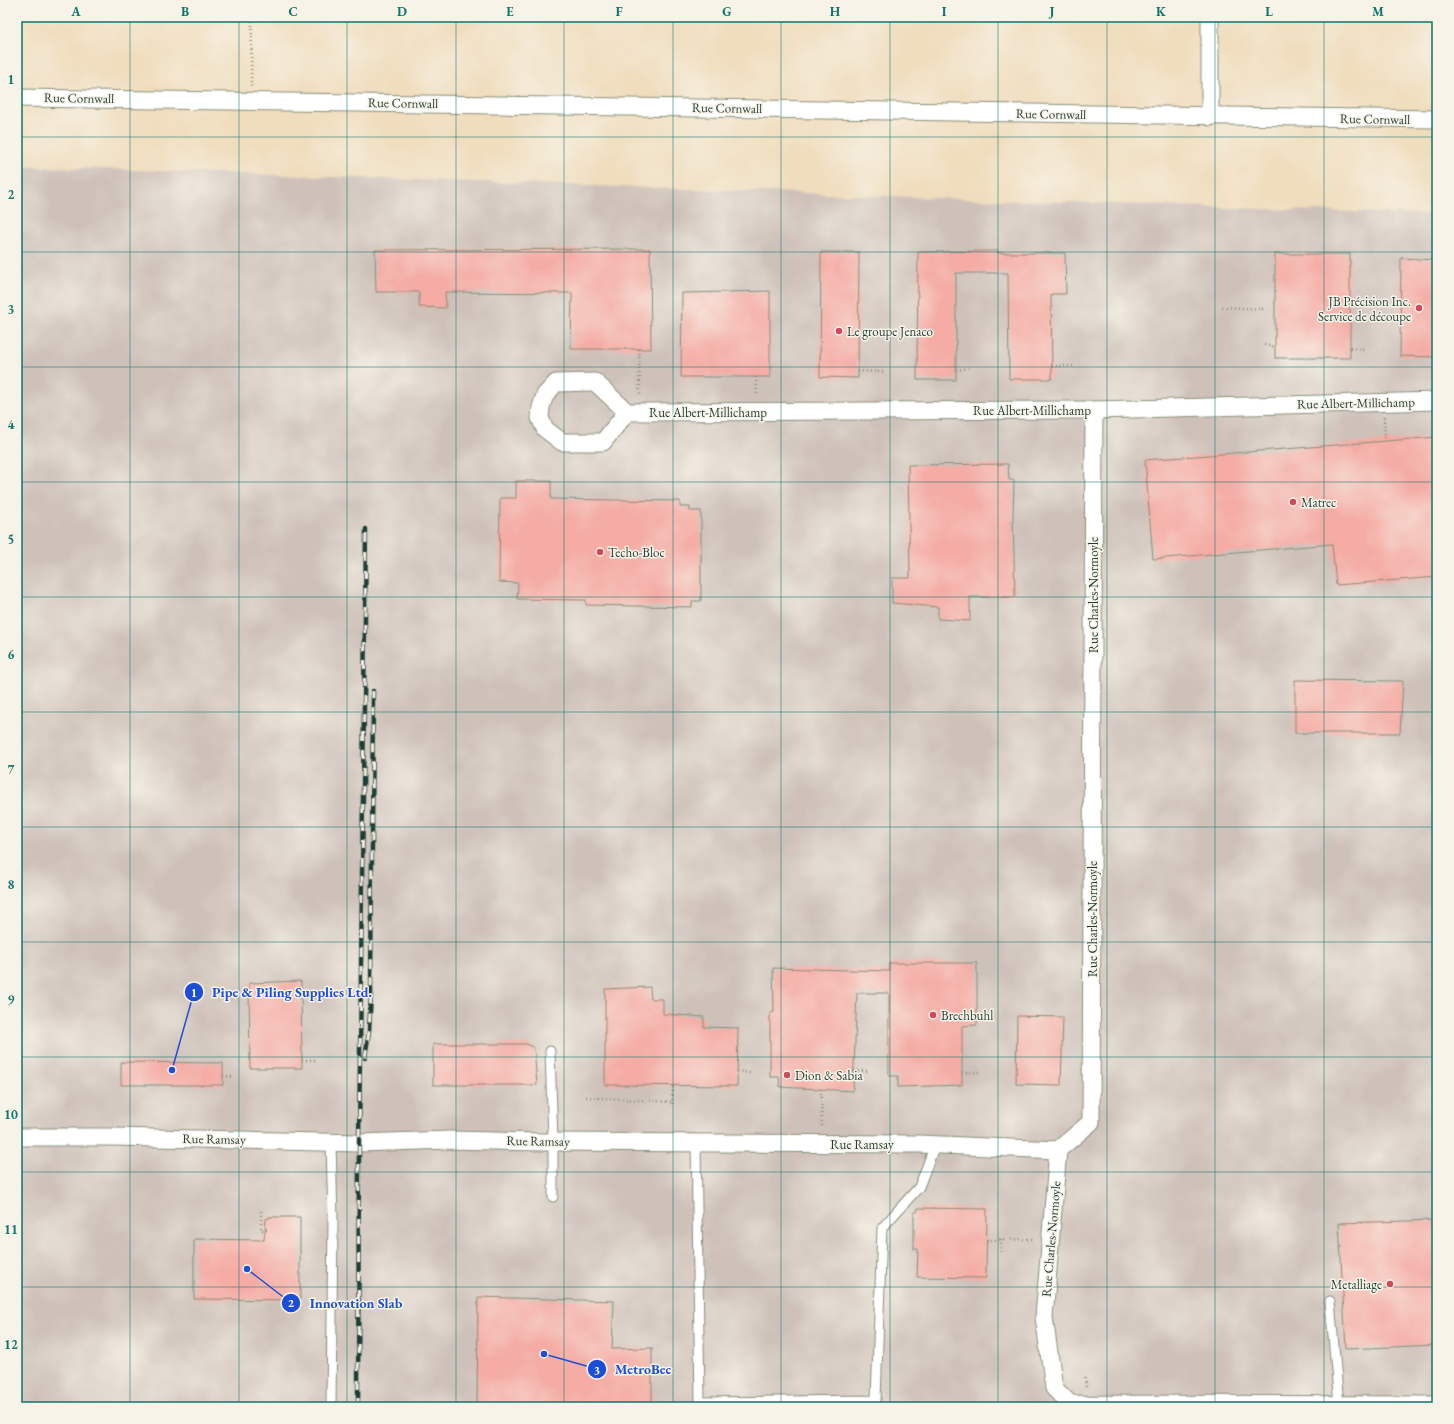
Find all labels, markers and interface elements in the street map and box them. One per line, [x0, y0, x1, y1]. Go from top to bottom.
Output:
text: A [70, 3, 81, 20]
text: B [181, 3, 189, 20]
text: C [288, 3, 298, 20]
text: D [397, 3, 407, 20]
text: E [506, 3, 514, 20]
text: F [615, 3, 623, 20]
text: G [722, 3, 732, 20]
text: H [830, 3, 841, 20]
text: I [942, 3, 947, 20]
text: J [1048, 3, 1055, 20]
text: K [1156, 3, 1167, 20]
text: L [1265, 3, 1273, 20]
text: M [1372, 3, 1384, 20]
text: 1 [8, 71, 15, 88]
street label: Rue Cornwall [44, 89, 114, 107]
street label: Rue Cornwall [368, 94, 438, 112]
street label: Rue Cornwall [692, 99, 762, 117]
street label: Rue Cornwall [1016, 105, 1086, 123]
street label: Rue Cornwall [1340, 110, 1410, 128]
text: 2 [8, 186, 15, 203]
place label: JB Précision Inc. Service de découpe [1318, 293, 1411, 325]
text: 3 [8, 301, 15, 318]
marker: JB Précision Inc. Service de découpe [1414, 303, 1424, 313]
place label: Le groupe Jenaco [847, 323, 933, 340]
marker: Le groupe Jenaco [834, 326, 844, 336]
street label: Rue Albert-Millichamp [1297, 393, 1415, 413]
street label: Rue Albert-Millichamp [973, 402, 1091, 419]
street label: Rue Albert-Millichamp [649, 404, 767, 421]
text: 4 [8, 416, 15, 433]
place label: Matrec [1301, 494, 1336, 511]
marker: Matrec [1288, 497, 1298, 507]
text: 5 [8, 531, 14, 548]
street label: Rue Charles-Normoyle [1085, 537, 1102, 653]
place label: Techo-Bloc [608, 544, 665, 561]
marker: Techo-Bloc [595, 547, 605, 557]
text: 6 [8, 646, 15, 663]
text: 7 [8, 761, 15, 778]
street label: Rue Charles-Normoyle [1084, 861, 1101, 977]
text: 8 [8, 876, 15, 893]
callout: Pipe & Piling Supplies Ltd. [184, 979, 380, 1005]
text: Pipe & Piling Supplies Ltd. [212, 983, 372, 1001]
text: 1 [191, 985, 197, 1001]
text: 9 [8, 991, 15, 1008]
place label: Brechbuhl [941, 1007, 993, 1024]
marker: Brechbuhl [928, 1010, 938, 1020]
place label: Dion & Sabia [795, 1067, 863, 1084]
marker: Dion & Sabia [782, 1070, 792, 1080]
text: 10 [4, 1106, 18, 1123]
street label: Rue Ramsay [182, 1130, 246, 1148]
street label: Rue Ramsay [506, 1132, 570, 1150]
street label: Rue Ramsay [830, 1136, 894, 1153]
street label: Rue Charles-Normoyle [1037, 1180, 1065, 1298]
text: 11 [4, 1221, 18, 1238]
place label: Metalliage [1331, 1276, 1382, 1293]
marker: Metalliage [1385, 1279, 1395, 1289]
callout: Innovation Slab [281, 1290, 410, 1316]
text: Innovation Slab [310, 1294, 403, 1312]
text: 2 [288, 1295, 295, 1311]
text: 12 [4, 1336, 18, 1353]
callout: MetroBec [587, 1356, 679, 1382]
text: MetroBec [615, 1360, 672, 1378]
text: 3 [594, 1362, 600, 1378]

